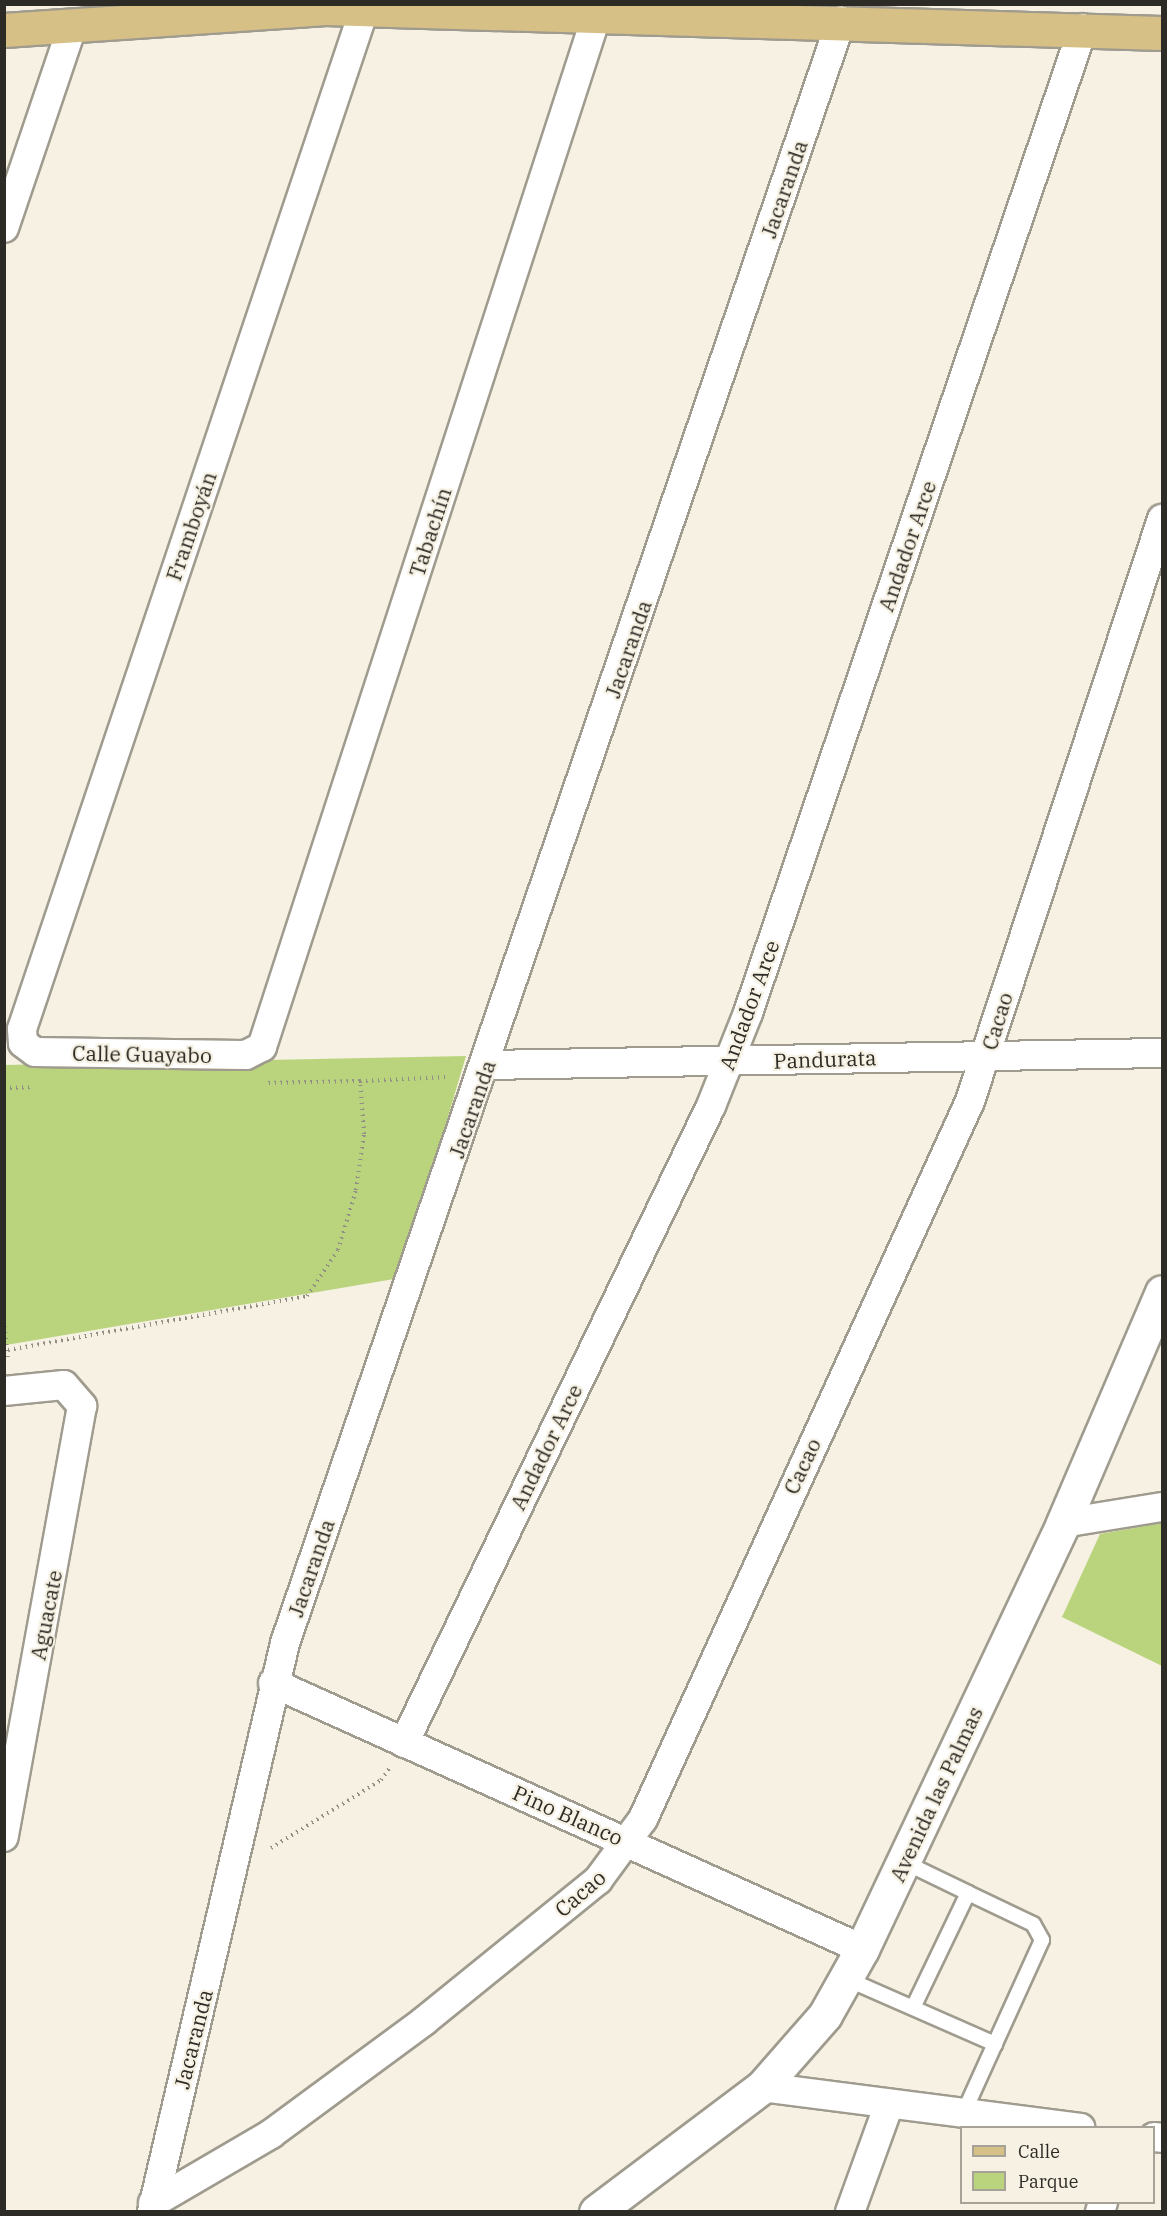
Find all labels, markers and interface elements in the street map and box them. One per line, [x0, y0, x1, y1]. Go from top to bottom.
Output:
street label: Jacaranda [756, 137, 812, 241]
street label: Framboyán [161, 468, 221, 584]
street label: Andador Arce [873, 477, 941, 615]
street label: Tabachín [404, 484, 456, 580]
street label: Jacaranda [600, 597, 656, 701]
street label: Andador Arce [714, 937, 784, 1073]
street label: Cacao [976, 989, 1018, 1053]
street label: Calle Guayabo [72, 1040, 212, 1068]
street label: Pandurata [773, 1045, 877, 1073]
street label: Jacaranda [444, 1057, 500, 1161]
street label: Andador Arce [505, 1380, 587, 1514]
street label: Cacao [778, 1434, 826, 1498]
street label: Jacaranda [283, 1516, 339, 1620]
street label: Aguacate [25, 1568, 67, 1662]
street label: Avenida las Palmas [884, 1702, 988, 1886]
street label: Pino Blanco [509, 1780, 627, 1850]
street label: Cacao [549, 1864, 611, 1922]
street label: Jacaranda [168, 1987, 218, 2091]
legend [960, 2126, 1155, 2204]
text: Calle [1018, 2140, 1060, 2163]
text: Parque [1018, 2170, 1078, 2193]

